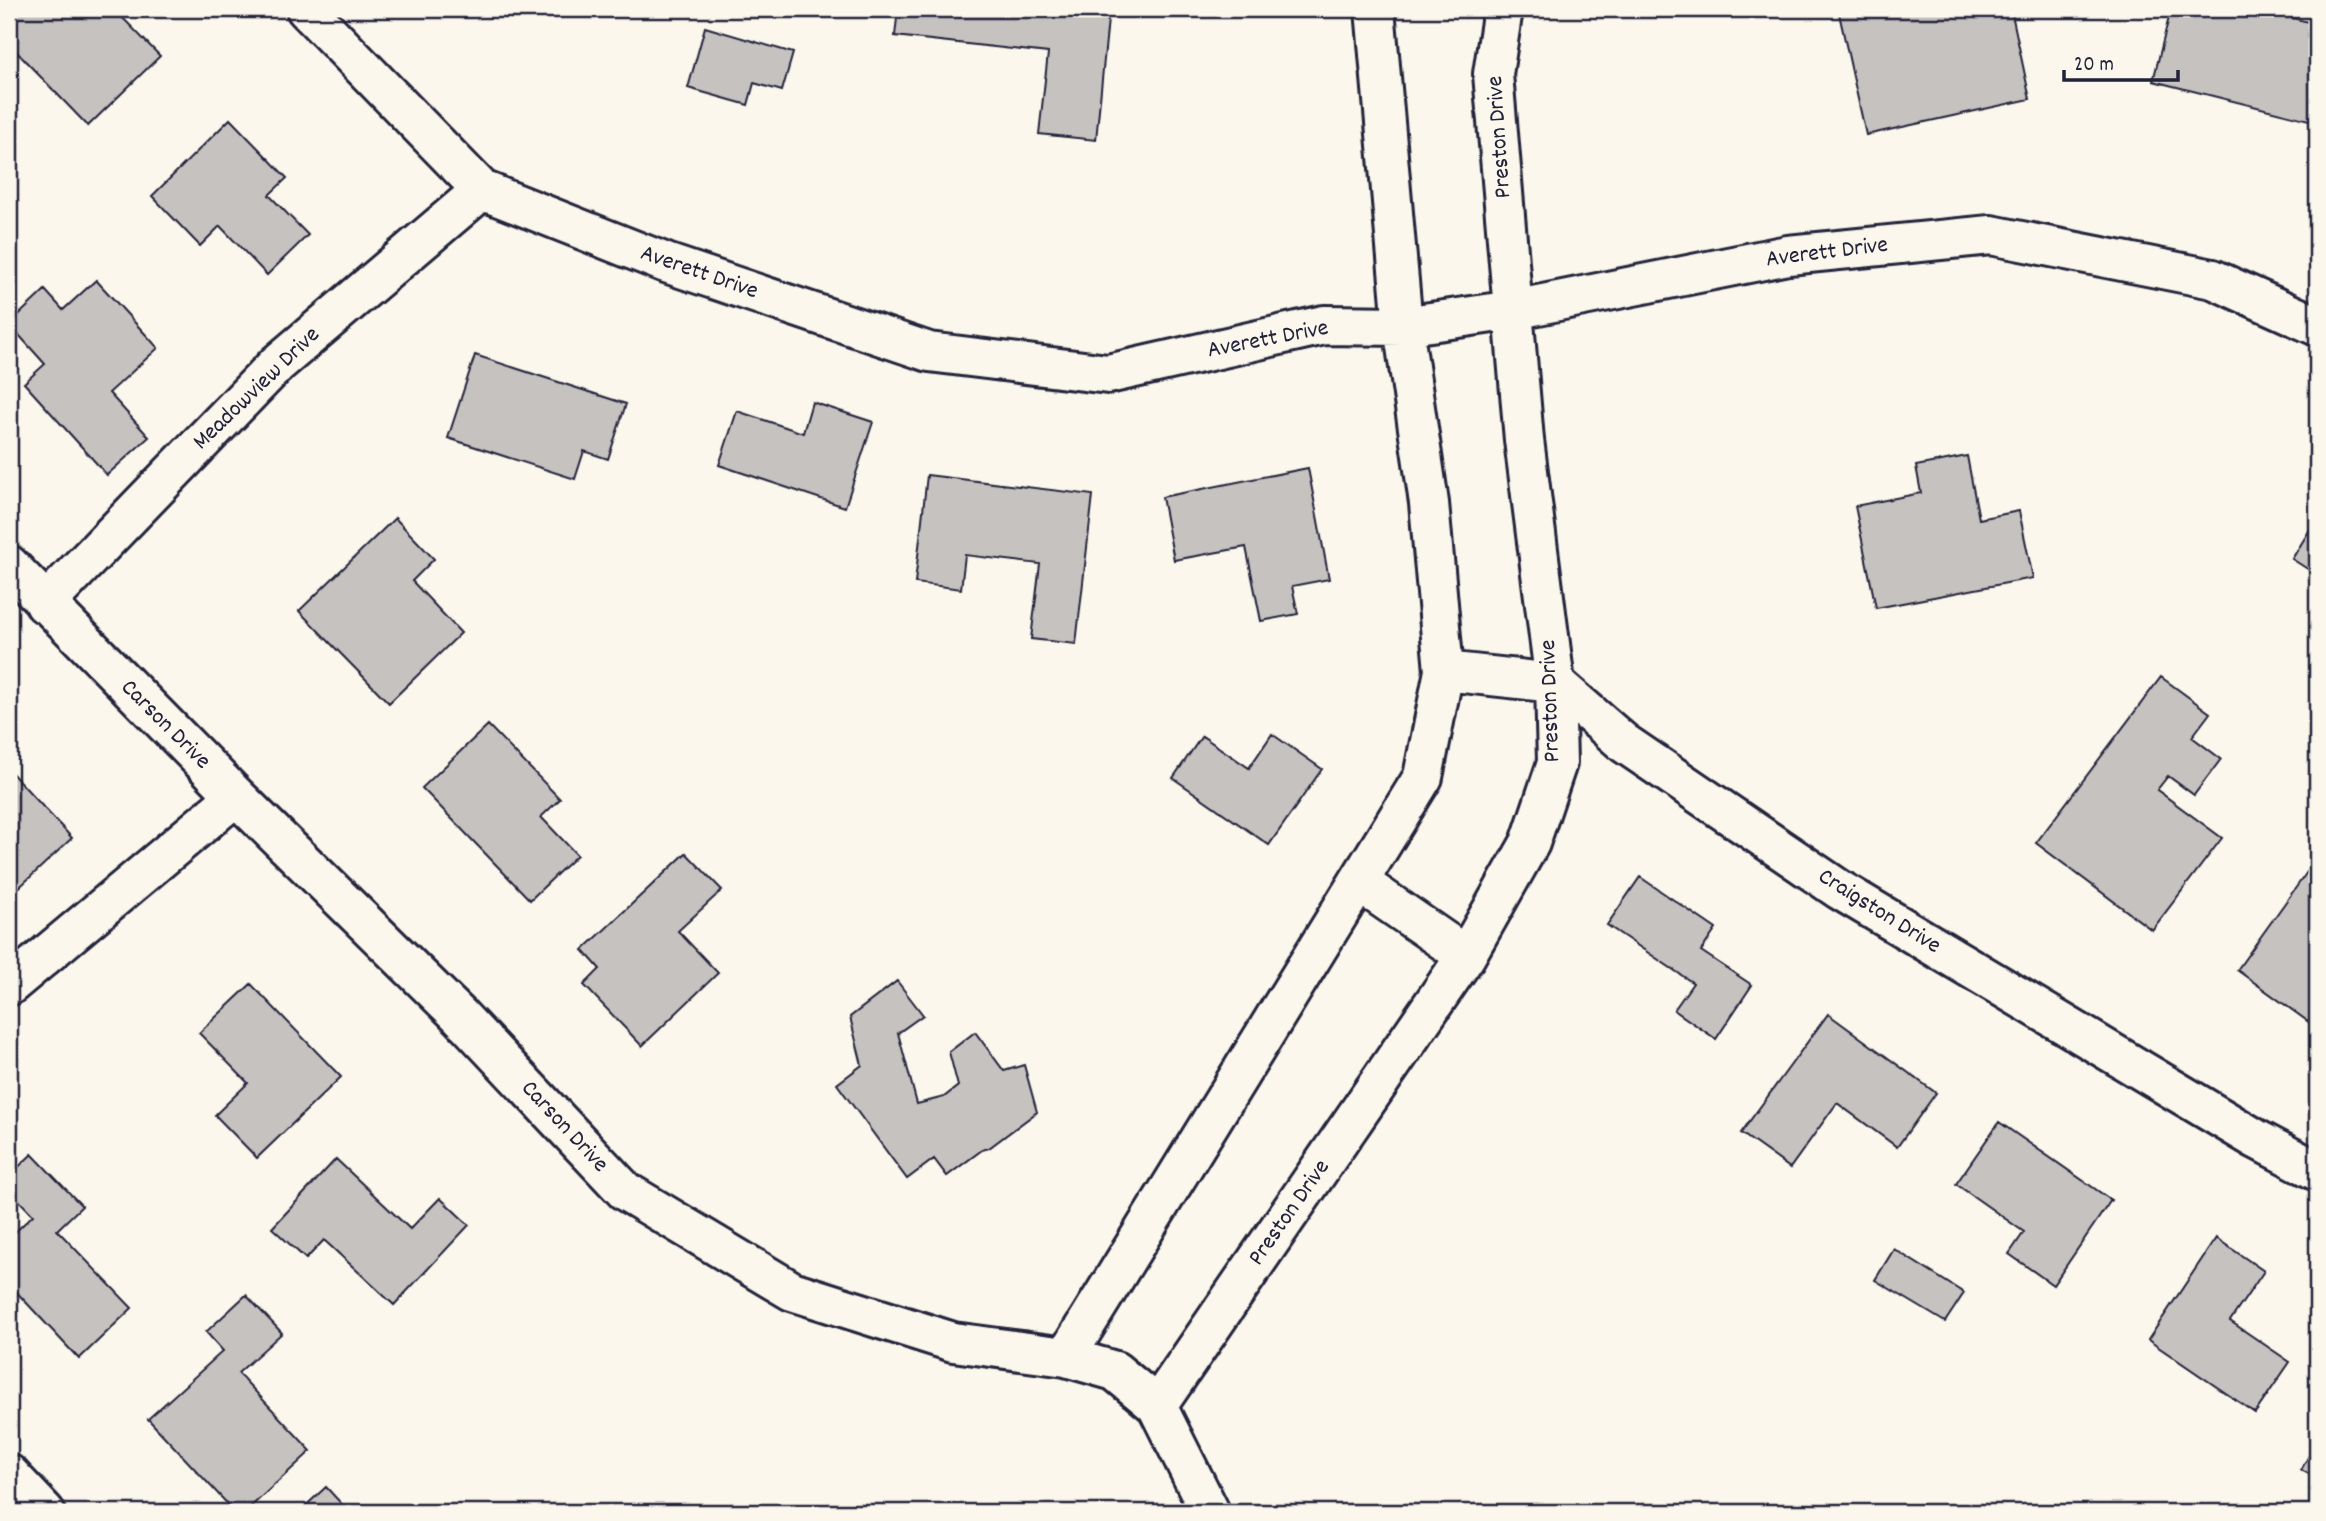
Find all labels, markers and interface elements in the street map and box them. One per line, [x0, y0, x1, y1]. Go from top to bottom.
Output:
scale bar [2064, 38, 2177, 82]
text: 20 m [2074, 51, 2114, 81]
street label: Preston Drive [1479, 75, 1521, 199]
street label: Averett Drive [1764, 229, 1890, 277]
street label: Averett Drive [636, 237, 762, 309]
street label: Averett Drive [1205, 312, 1331, 368]
street label: Meadowview Drive [186, 319, 328, 459]
street label: Preston Drive [1532, 639, 1570, 763]
street label: Carson Drive [112, 672, 218, 778]
street label: Craigston Drive [1811, 861, 1947, 963]
street label: Carson Drive [512, 1073, 616, 1181]
street label: Preston Drive [1241, 1153, 1339, 1273]

